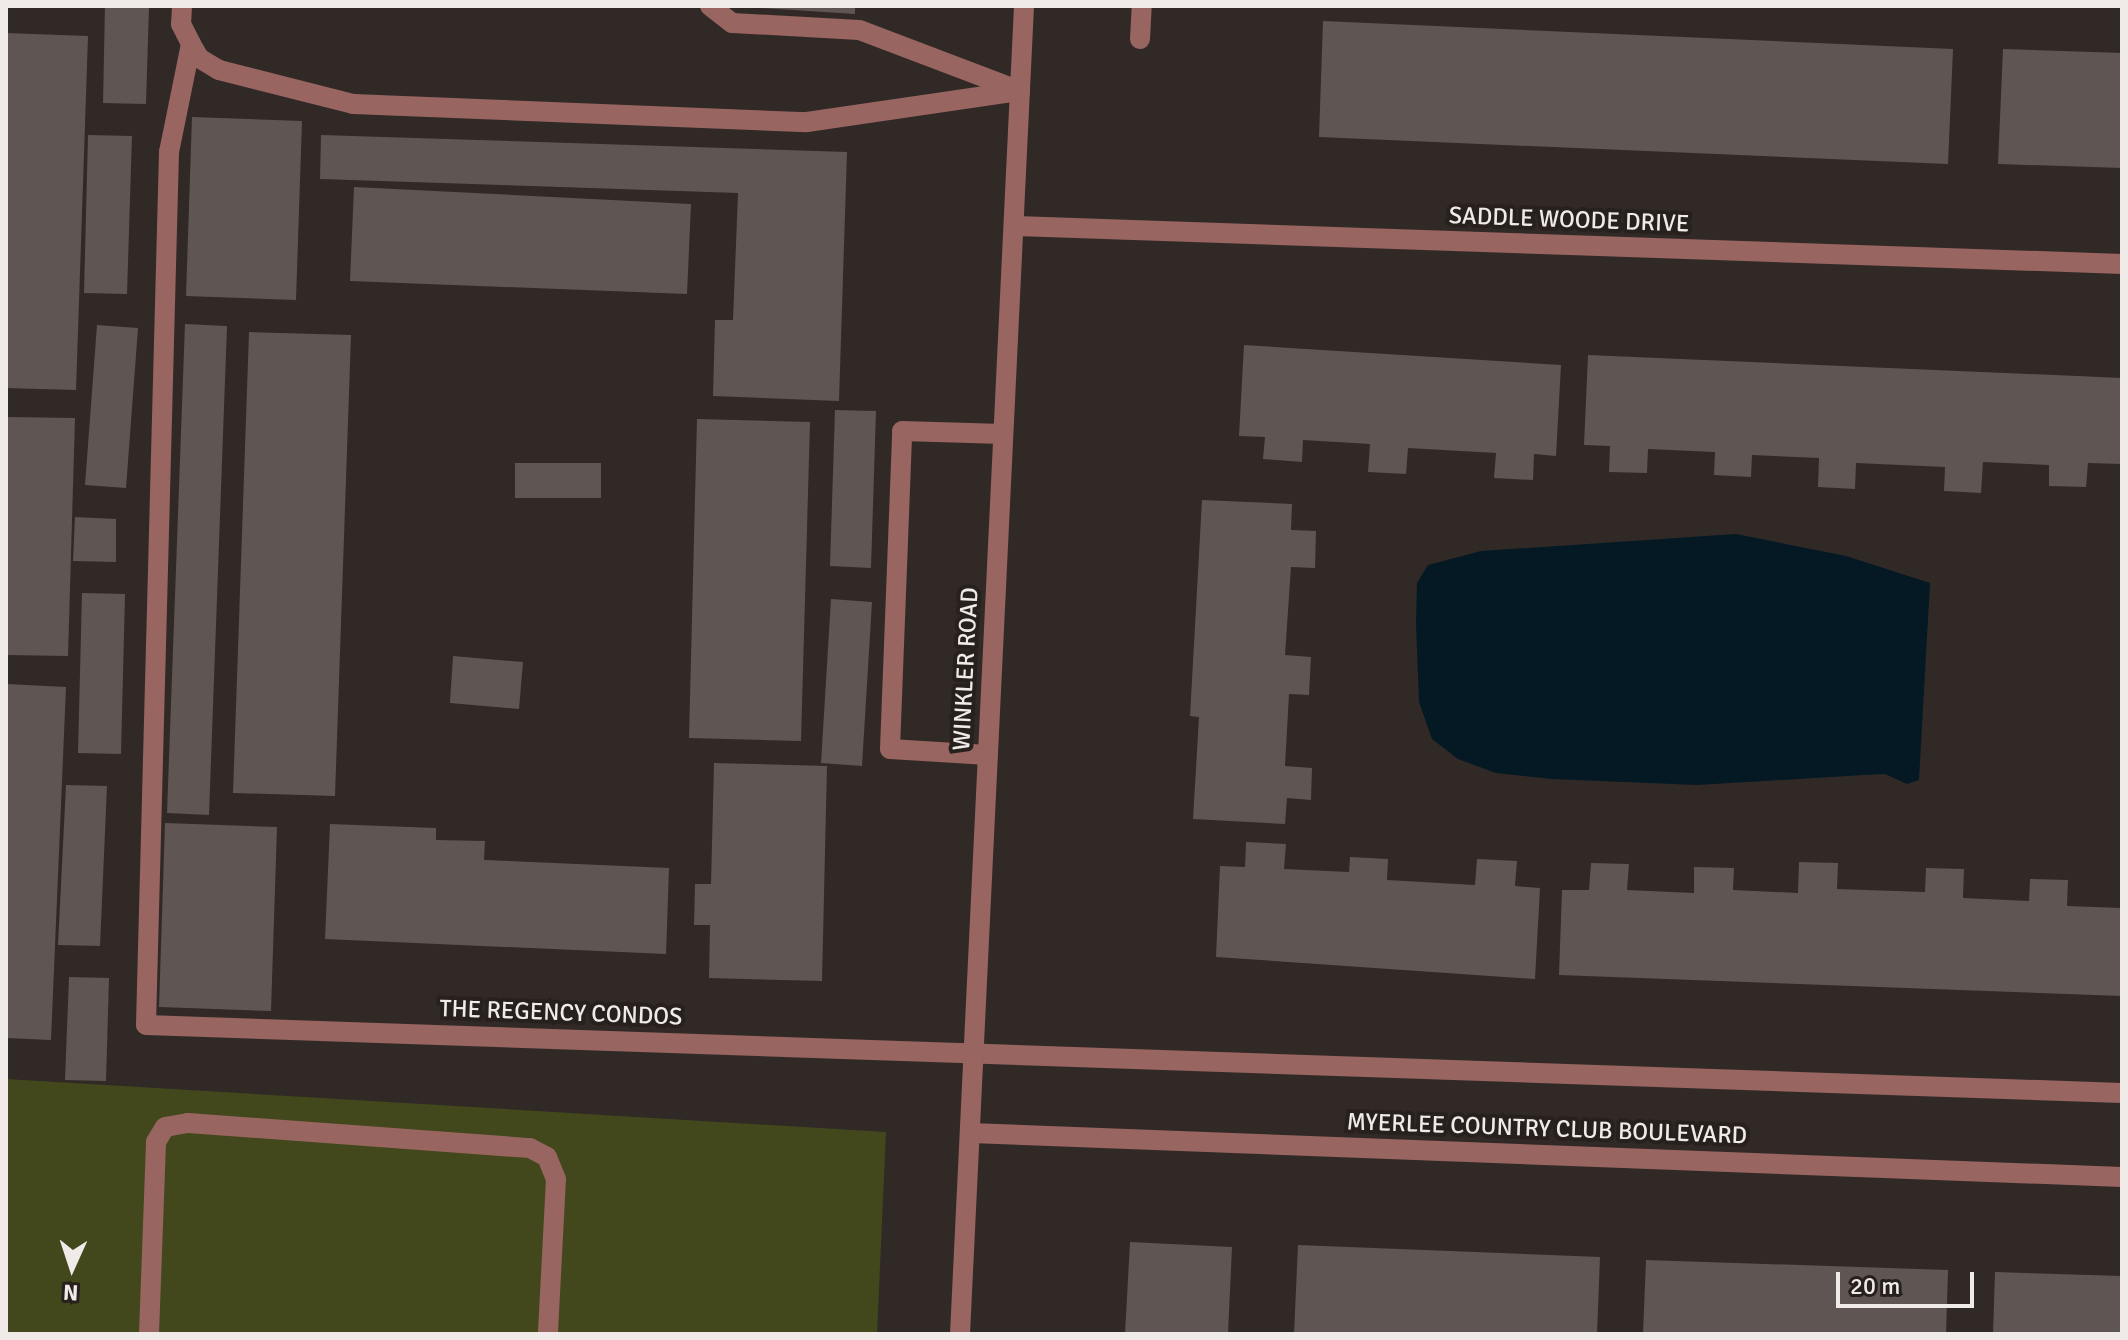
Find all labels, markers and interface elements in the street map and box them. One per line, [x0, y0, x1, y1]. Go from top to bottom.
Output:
street label: SADDLE WOODE DRIVE [1448, 201, 1690, 239]
street label: WINKLER ROAD [947, 587, 985, 751]
street label: THE REGENCY CONDOS [439, 994, 683, 1032]
street label: MYERLEE COUNTRY CLUB BOULEVARD [1346, 1108, 1748, 1150]
north arrow [32, 1228, 112, 1308]
scale bar [1840, 1256, 1978, 1306]
text: 20 m [1850, 1271, 1900, 1301]
text: N [62, 1279, 79, 1306]

